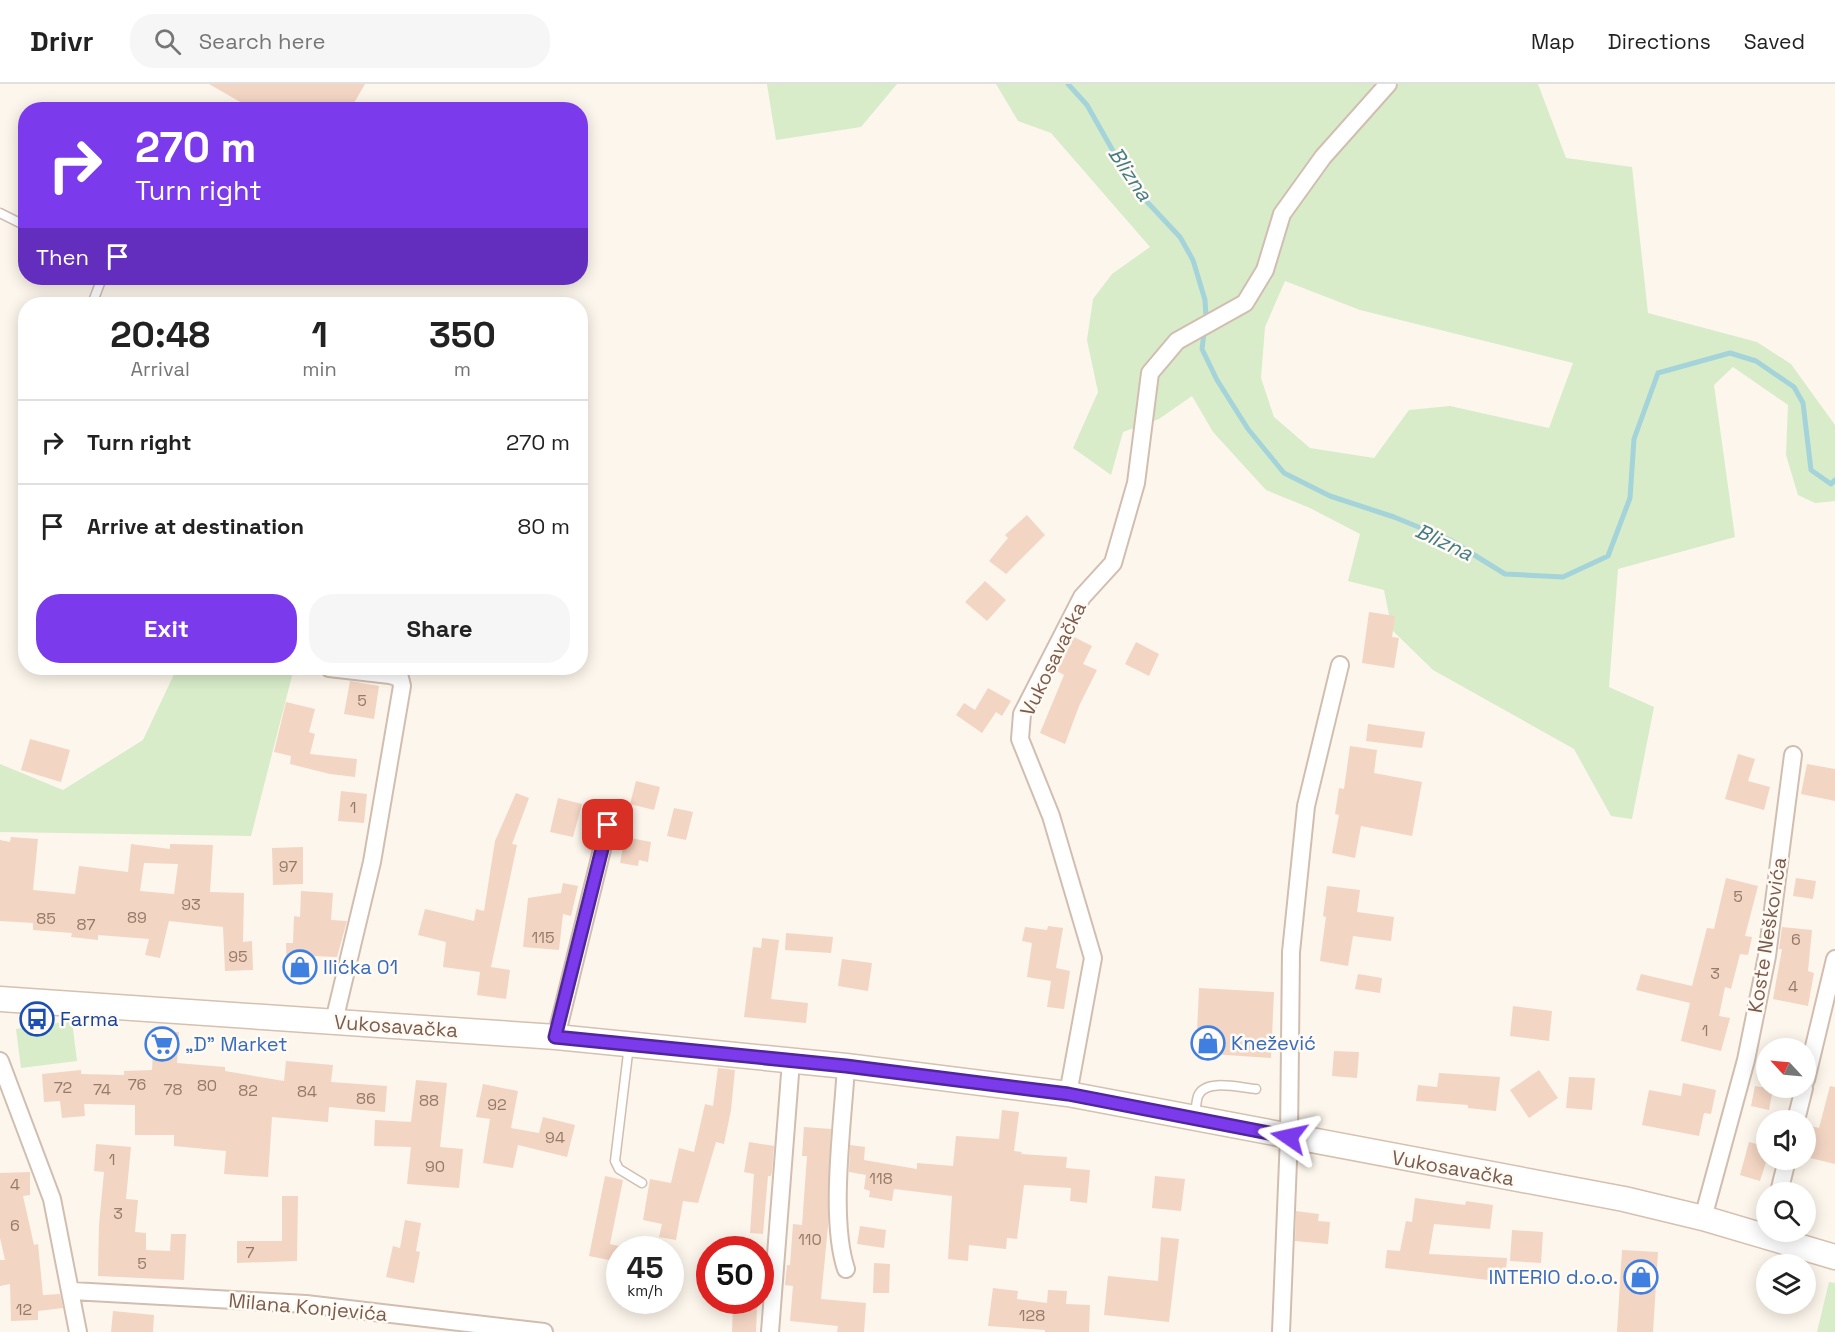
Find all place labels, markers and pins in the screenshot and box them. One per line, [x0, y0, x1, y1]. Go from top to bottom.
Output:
pin [582, 799, 633, 850]
shop icon: Ilićka 01 [282, 949, 318, 985]
place label: Ilićka 01 [323, 954, 398, 980]
bus stop icon: Farma [19, 1001, 55, 1037]
place label: Farma [60, 1006, 118, 1032]
shop icon: Knežević [1190, 1025, 1226, 1061]
supermarket icon: „D” Market [144, 1026, 180, 1062]
place label: Knežević [1231, 1030, 1316, 1056]
place label: „D” Market [185, 1031, 287, 1057]
shop icon: INTERIO d.o.o. [1623, 1259, 1659, 1295]
place label: INTERIO d.o.o. [1489, 1264, 1618, 1290]

